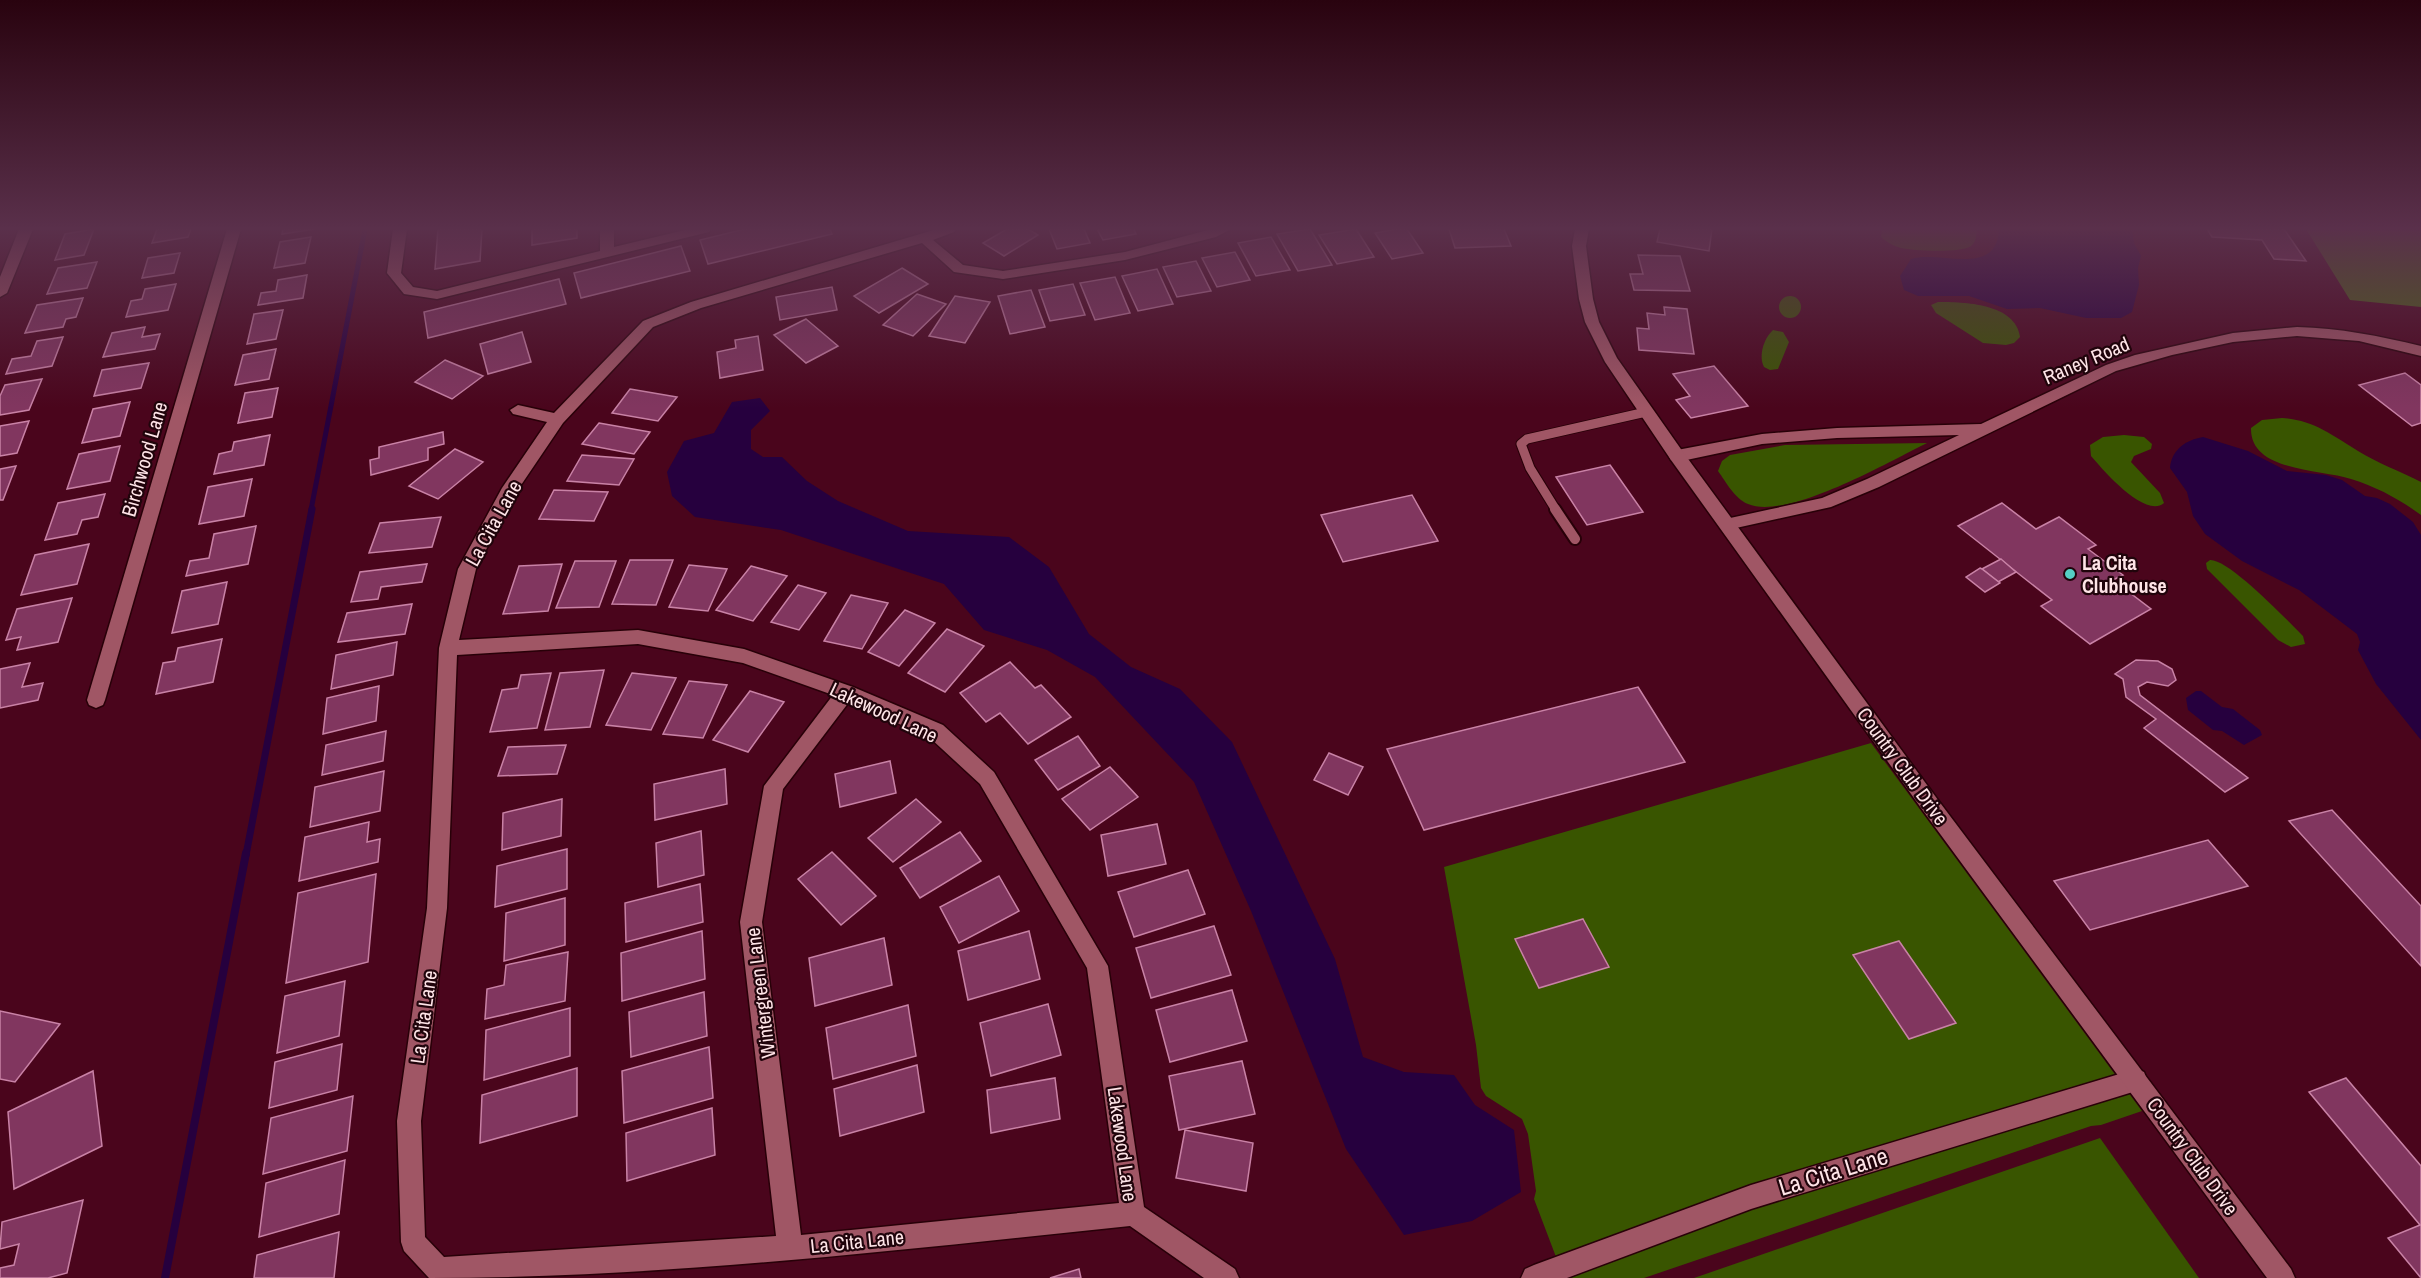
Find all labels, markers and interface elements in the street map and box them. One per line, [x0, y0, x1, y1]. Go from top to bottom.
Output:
street label: Raney Road [2039, 330, 2133, 390]
street label: Birchwood Lane [115, 398, 173, 520]
street label: La Cita Lane [458, 475, 528, 571]
place label: La Cita Clubhouse [2082, 549, 2167, 599]
marker: La Cita Clubhouse [2063, 567, 2077, 581]
street label: Lakewood Lane [826, 675, 942, 749]
street label: Country Club Drive [1851, 702, 1955, 830]
street label: Wintergreen Lane [739, 926, 781, 1060]
street label: La Cita Lane [403, 969, 443, 1065]
street label: Lakewood Lane [1102, 1085, 1144, 1203]
street label: Country Club Drive [2141, 1092, 2245, 1220]
street label: La Cita Lane [1774, 1139, 1892, 1203]
street label: La Cita Lane [809, 1223, 905, 1259]

